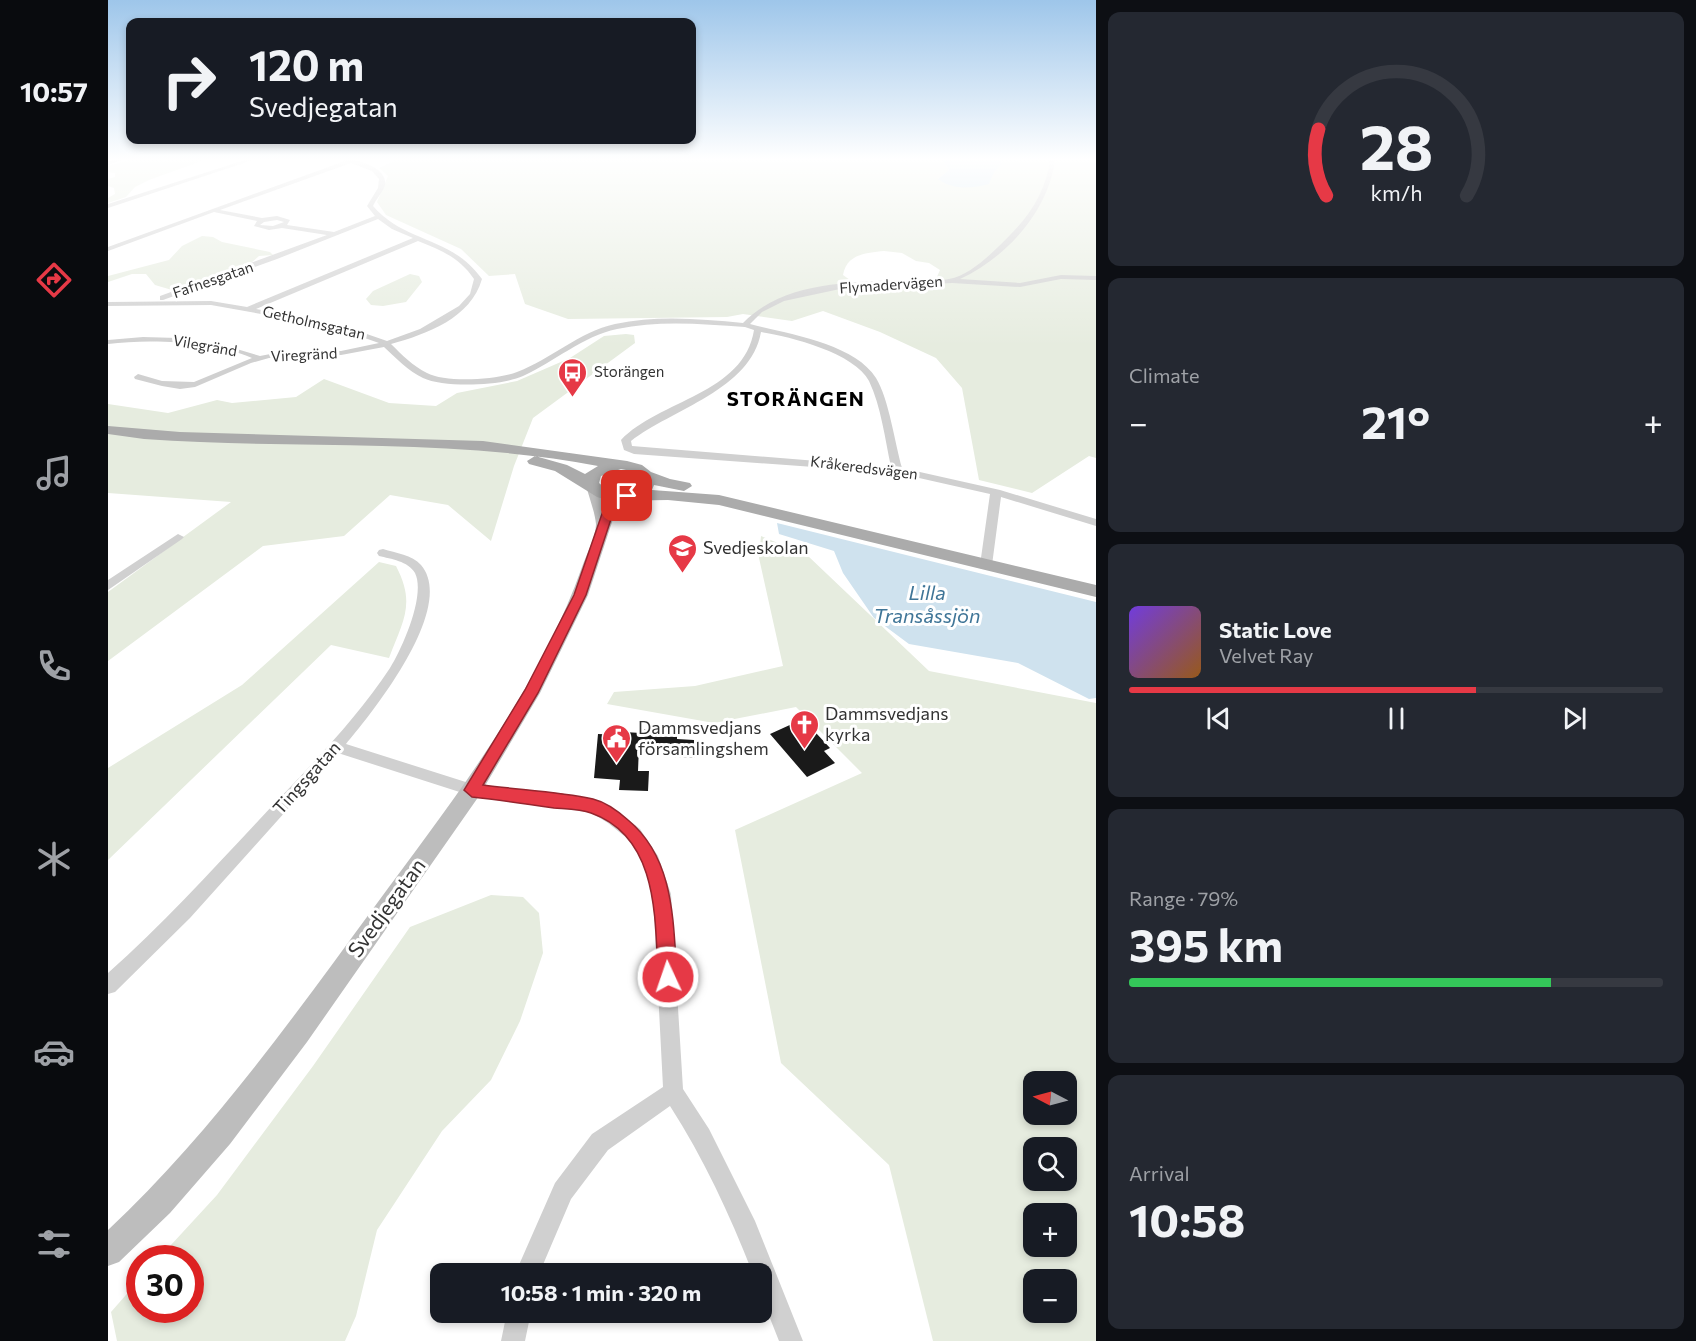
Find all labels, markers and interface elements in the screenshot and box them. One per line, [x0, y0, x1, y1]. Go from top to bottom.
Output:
text: 120 m [249, 38, 364, 90]
icon: right [150, 42, 228, 120]
text: 10:57 [20, 75, 88, 108]
text: Svedjegatan [249, 90, 398, 123]
text: 28 [1359, 107, 1433, 183]
text: km/h [1370, 179, 1422, 205]
street label: Fafnesgatan [170, 257, 255, 301]
icon: directions [33, 259, 75, 301]
street label: Flymadervägen [839, 271, 943, 297]
street label: Getholmsgatan [261, 301, 367, 343]
street label: Vilegränd [172, 331, 239, 360]
street label: Viregränd [270, 343, 338, 365]
bus stop icon: Storängen [557, 356, 589, 398]
place label: Storängen [594, 362, 664, 380]
text: Climate [1129, 363, 1199, 387]
district label: STORÄNGEN [727, 386, 865, 410]
text: 21° [1361, 393, 1430, 448]
text: − [1129, 401, 1148, 442]
text: + [1644, 401, 1663, 442]
street label: Kråkeredsvägen [809, 451, 919, 483]
icon: music [33, 452, 75, 494]
pin [601, 470, 652, 521]
icon: arrive [610, 479, 643, 512]
school or university icon: Svedjeskolan [666, 532, 698, 574]
place label: Svedjeskolan [703, 536, 809, 558]
water label: Lilla Transåssjön [873, 580, 981, 627]
text: Static Love [1219, 616, 1332, 643]
text: Velvet Ray [1219, 643, 1313, 667]
icon: phone [33, 645, 75, 687]
place label: Dammsvedjans kyrka [825, 702, 948, 745]
icon: previous [1202, 702, 1235, 735]
icon: pause [1380, 702, 1413, 735]
icon: next [1558, 702, 1591, 735]
church icon: Dammsvedjans kyrka [788, 708, 820, 750]
place label: Dammsvedjans församlingshem [638, 716, 769, 759]
public building icon: Dammsvedjans församlingshem [601, 722, 633, 764]
street label: Tingsgatan [268, 736, 345, 818]
icon: climate [33, 838, 75, 880]
street label: Svedjegatan [342, 853, 430, 961]
text: Range · 79% [1129, 886, 1238, 910]
text: 395 km [1129, 916, 1283, 971]
position arrow [636, 945, 700, 1009]
icon: car [33, 1031, 75, 1073]
north arrow [1023, 1071, 1077, 1125]
map controls [1023, 1071, 1077, 1323]
button: search [1023, 1137, 1077, 1191]
text: Arrival [1129, 1161, 1190, 1185]
text: 10:58 [1129, 1191, 1245, 1246]
button: + [1023, 1203, 1077, 1257]
icon: filters [33, 1223, 75, 1265]
speed limit sign: 30 [126, 1245, 204, 1323]
button: − [1023, 1269, 1077, 1323]
text: 10:58 · 1 min · 320 m [501, 1279, 701, 1306]

